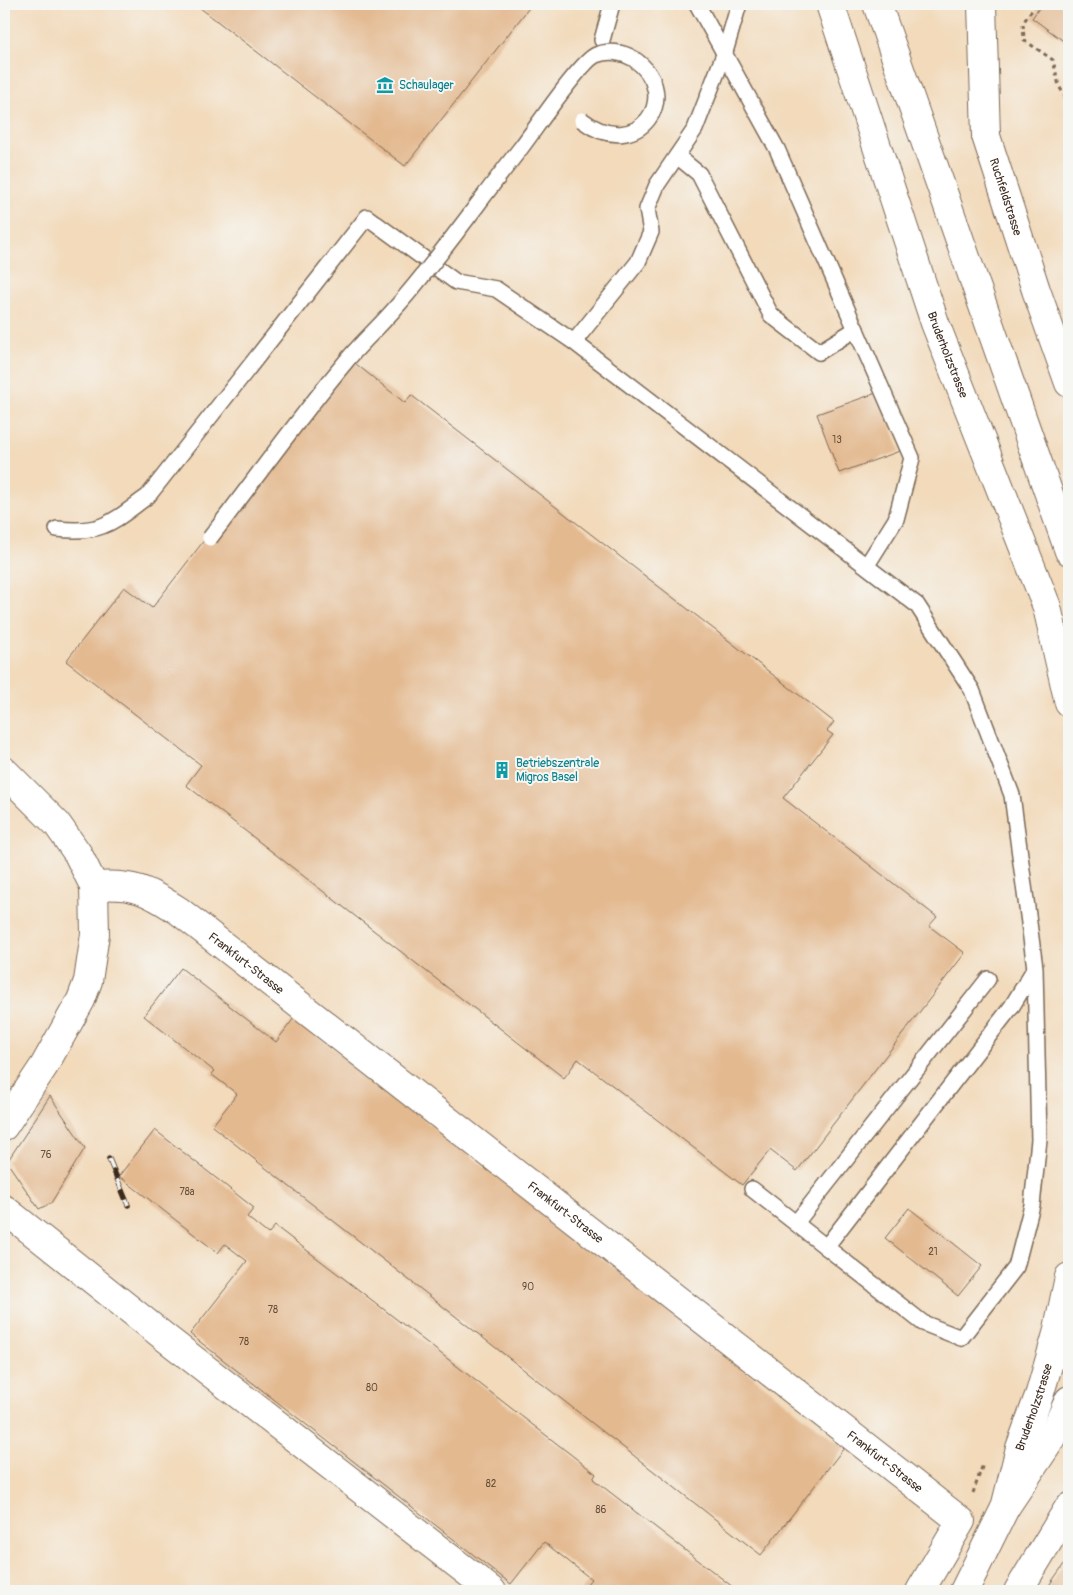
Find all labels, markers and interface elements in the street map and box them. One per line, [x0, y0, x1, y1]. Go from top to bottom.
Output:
museum icon: Schaulager [375, 75, 395, 95]
place label: Schaulager [399, 78, 454, 93]
street label: Ruchfeldstrasse [986, 156, 1025, 237]
street label: Bruderholzstrasse [924, 310, 971, 400]
house number: 13 [832, 434, 842, 446]
place label: Betriebszentrale Migros Basel [516, 756, 599, 785]
building icon: Betriebszentrale Migros Basel [492, 760, 512, 780]
street label: Frankfurt-Strasse [205, 929, 287, 997]
house number: 76 [40, 1149, 52, 1161]
street label: Frankfurt-Strasse [525, 1178, 606, 1247]
house number: 78a [180, 1186, 195, 1198]
house number: 21 [928, 1246, 938, 1258]
house number: 90 [522, 1281, 534, 1293]
house number: 78 [268, 1304, 278, 1316]
house number: 78 [239, 1336, 249, 1348]
street label: Bruderholzstrasse [1012, 1362, 1056, 1453]
house number: 80 [366, 1382, 378, 1394]
street label: Frankfurt-Strasse [844, 1427, 926, 1496]
house number: 82 [486, 1478, 497, 1490]
house number: 86 [596, 1504, 607, 1516]

